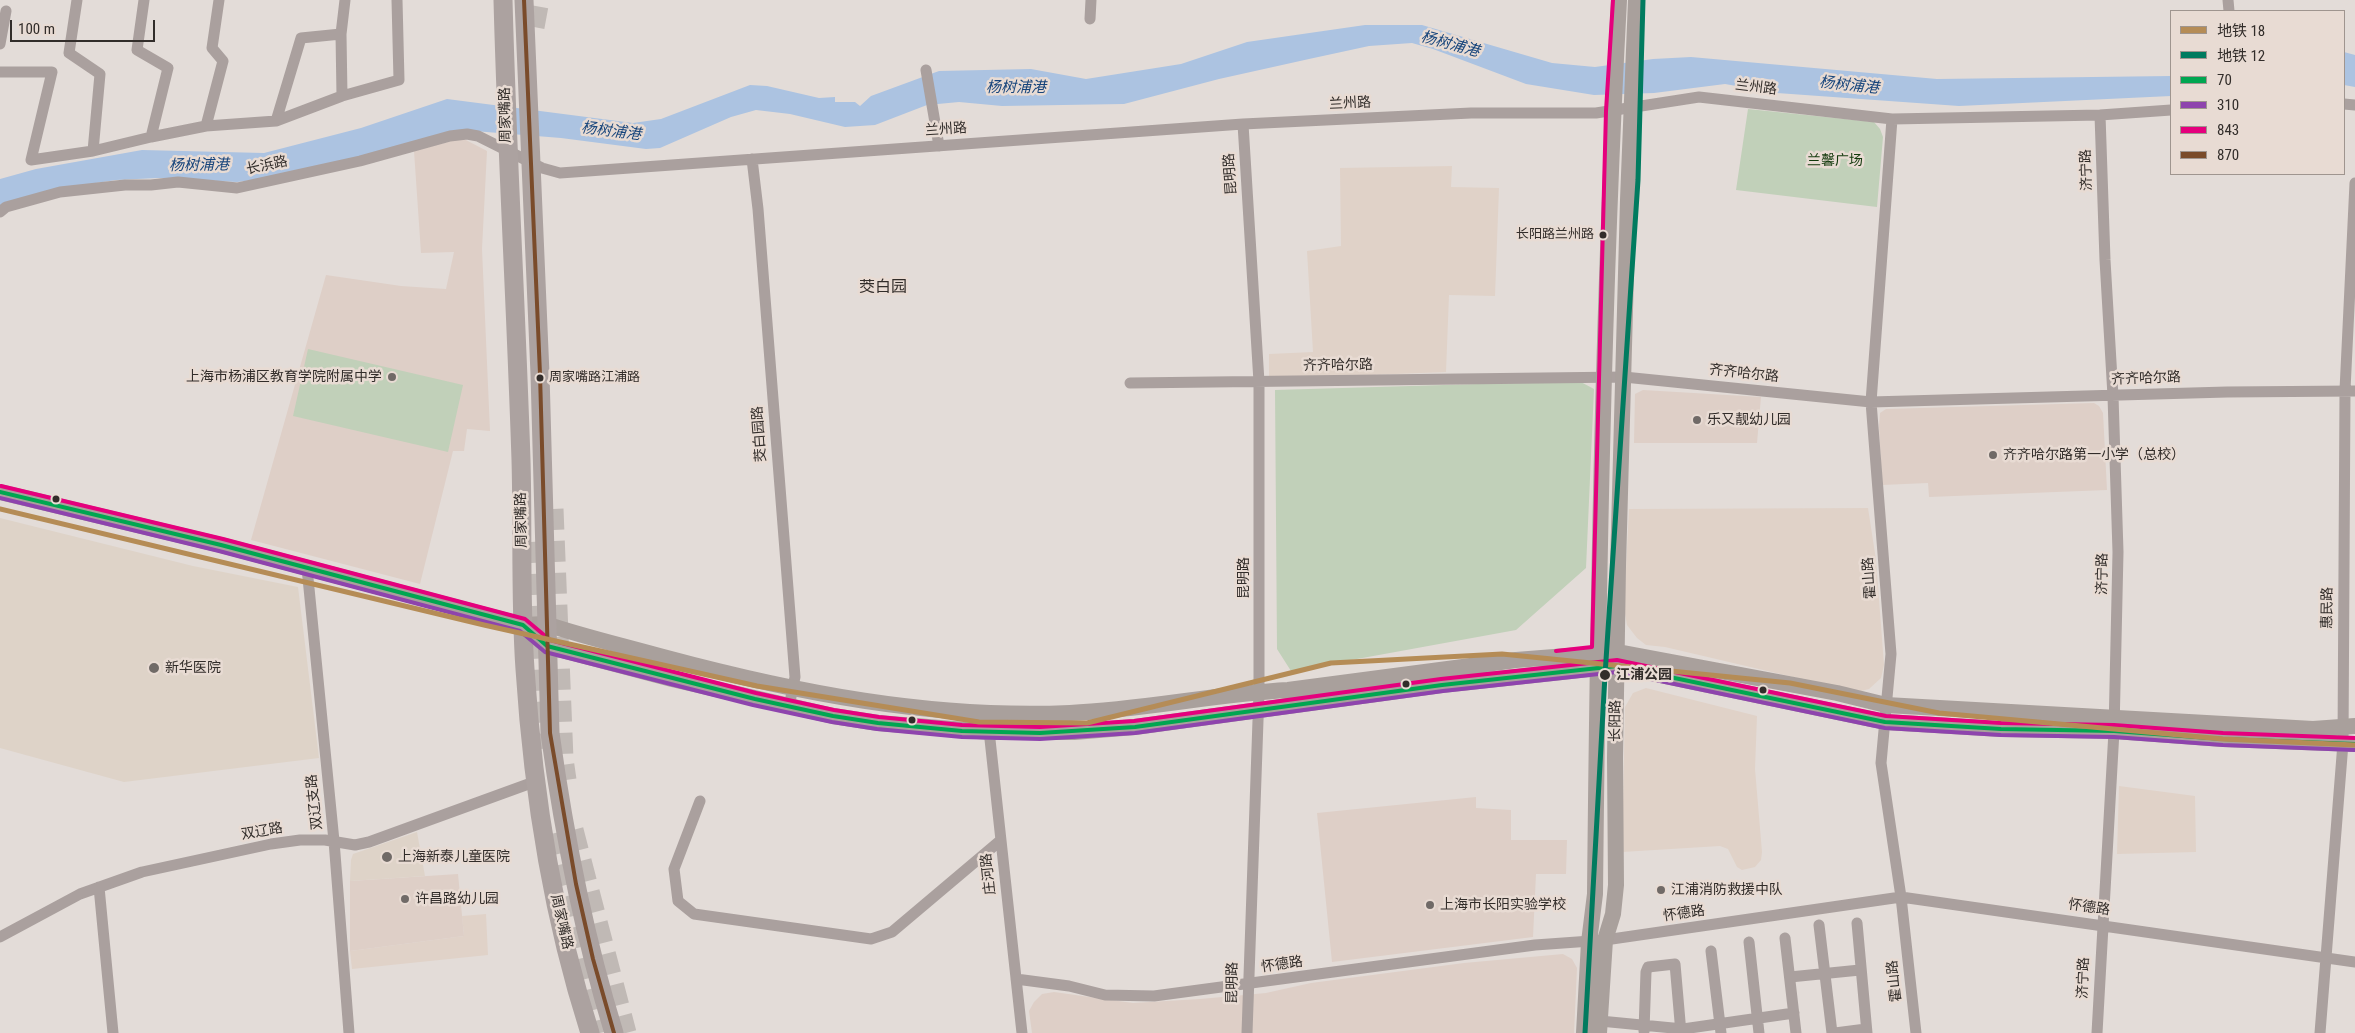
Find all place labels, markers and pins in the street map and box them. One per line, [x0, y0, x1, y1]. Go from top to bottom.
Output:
place label: 长阳路兰州路 [1516, 227, 1594, 243]
marker: 长阳路兰州路 [1598, 230, 1608, 240]
place label: 上海市杨浦区教育学院附属中学 [186, 369, 382, 385]
place label: 周家嘴路江浦路 [549, 370, 640, 386]
marker: 上海市杨浦区教育学院附属中学 [386, 371, 398, 383]
marker: 周家嘴路江浦路 [535, 373, 545, 383]
place label: 乐又靓幼儿园 [1707, 412, 1791, 428]
marker: 乐又靓幼儿园 [1691, 414, 1703, 426]
place label: 齐齐哈尔路第一小学（总校） [2003, 447, 2185, 463]
marker: 齐齐哈尔路第一小学（总校） [1987, 449, 1999, 461]
unlabelled marker [51, 494, 61, 504]
place label: 新华医院 [165, 660, 221, 676]
marker: 新华医院 [147, 661, 161, 675]
place label: 江浦公园 [1616, 667, 1672, 683]
marker: 江浦公园 [1598, 668, 1612, 682]
unlabelled marker [1401, 679, 1411, 689]
unlabelled marker [1758, 685, 1768, 695]
unlabelled marker [907, 715, 917, 725]
place label: 上海新泰儿童医院 [398, 849, 510, 865]
marker: 上海新泰儿童医院 [380, 850, 394, 864]
place label: 江浦消防救援中队 [1671, 882, 1783, 898]
marker: 江浦消防救援中队 [1655, 884, 1667, 896]
place label: 许昌路幼儿园 [415, 891, 499, 907]
marker: 许昌路幼儿园 [399, 893, 411, 905]
place label: 上海市长阳实验学校 [1440, 897, 1566, 913]
marker: 上海市长阳实验学校 [1424, 899, 1436, 911]

